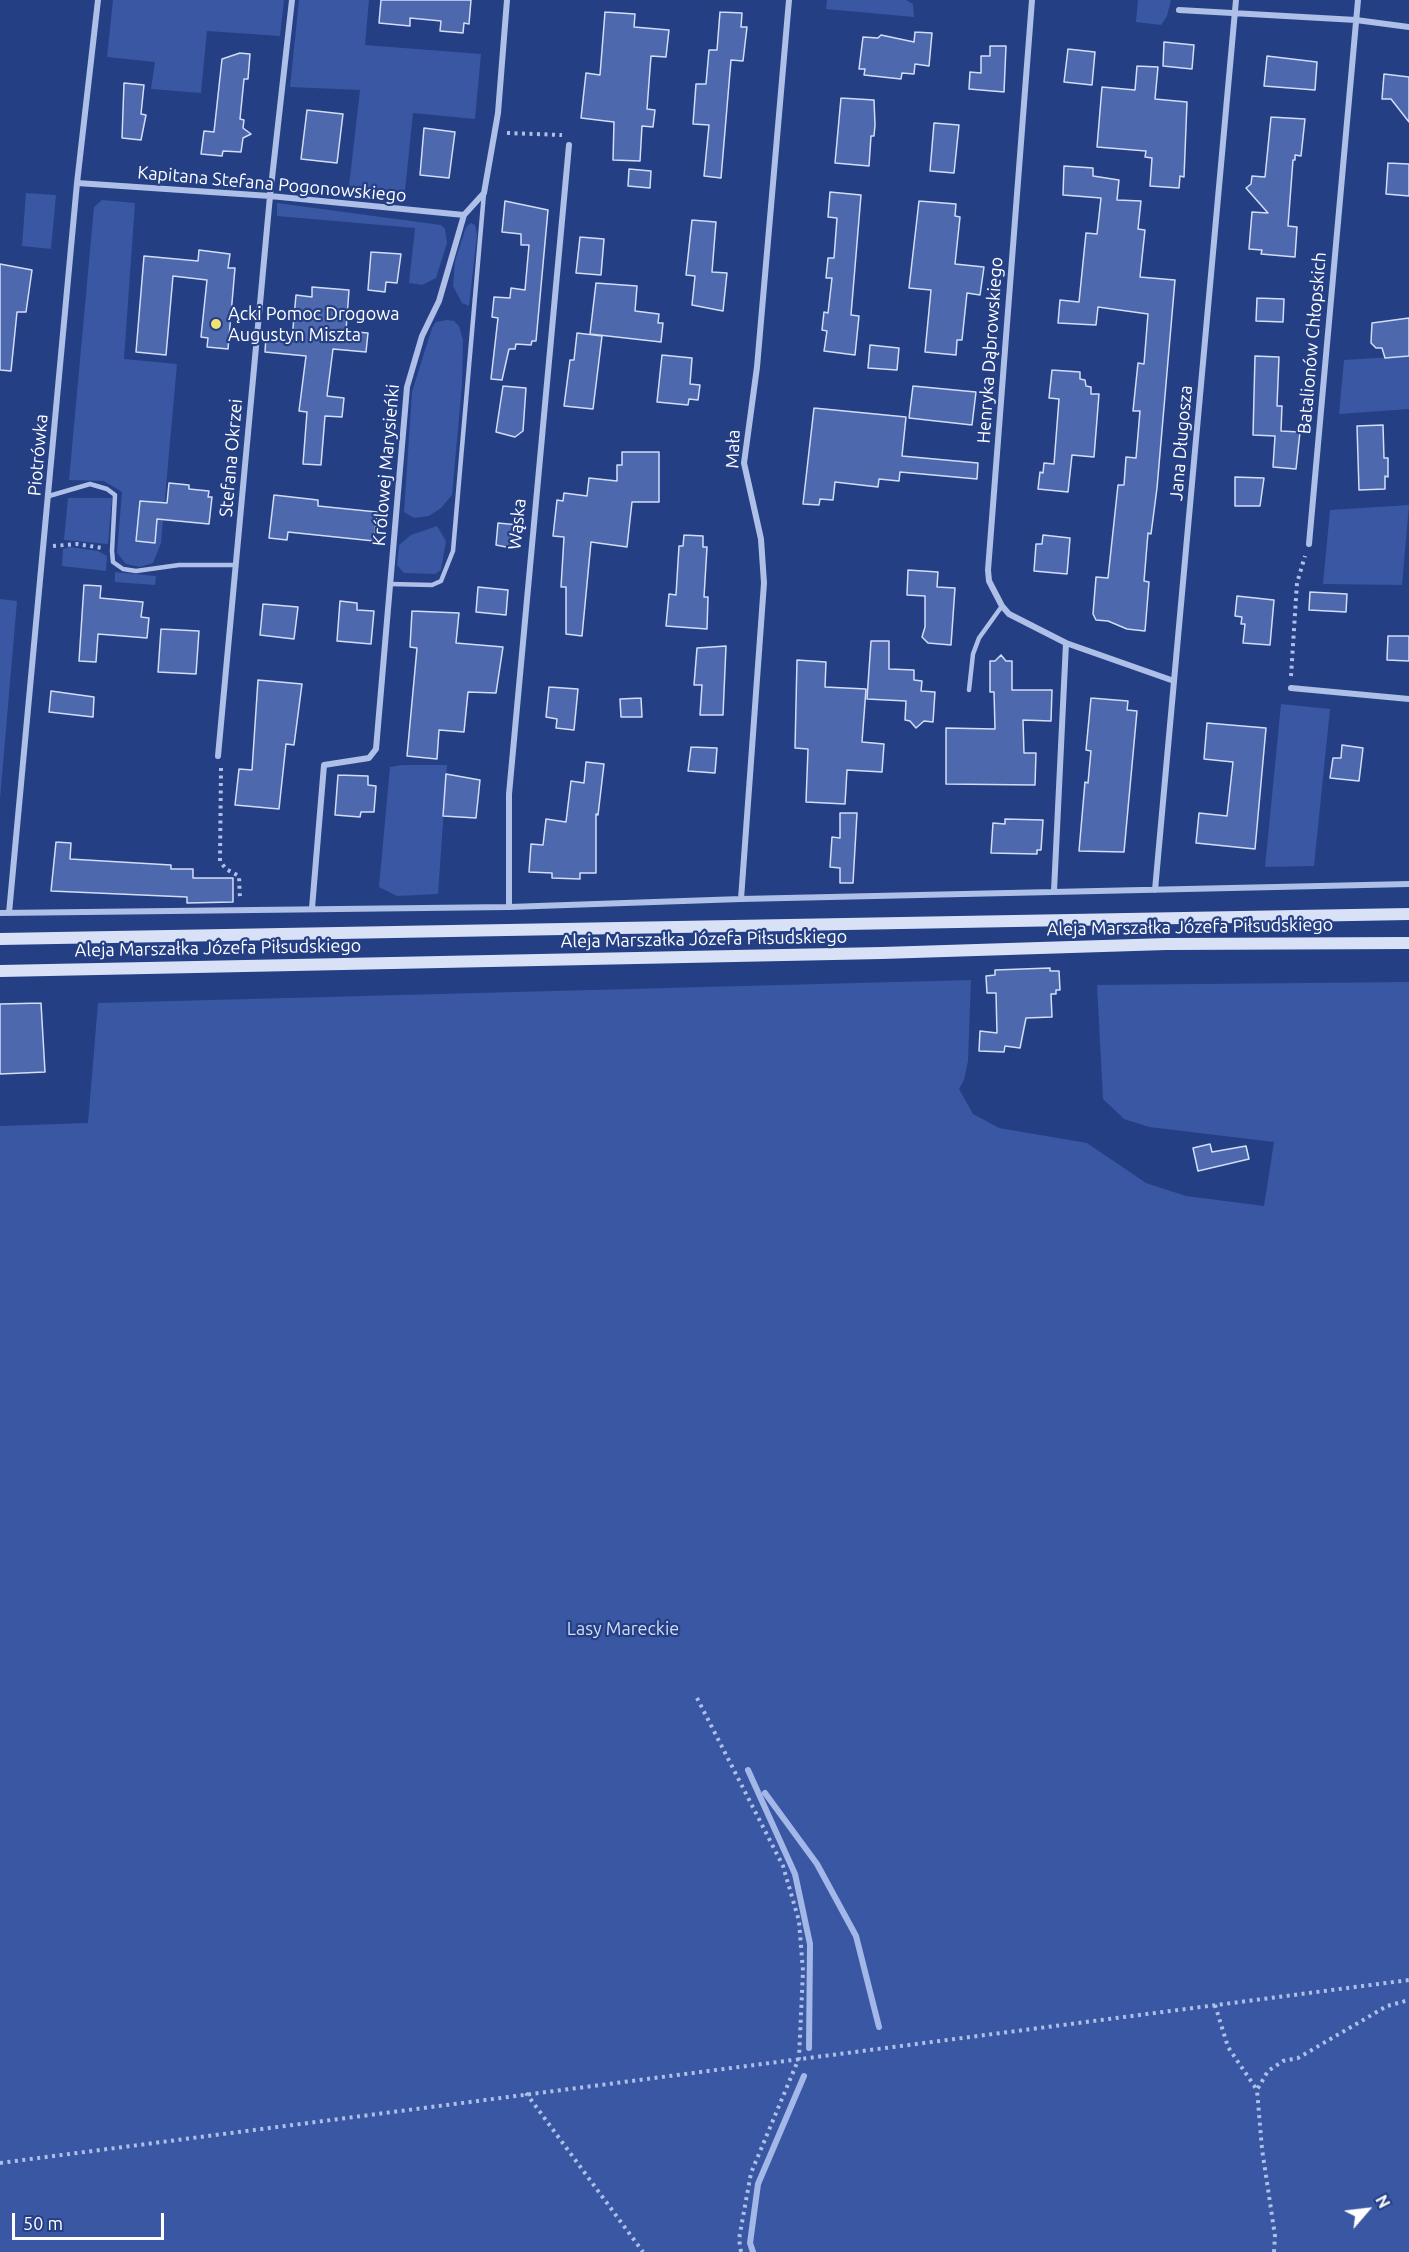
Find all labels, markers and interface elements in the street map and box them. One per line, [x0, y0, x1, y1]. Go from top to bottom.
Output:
street label: Kapitana Stefana Pogonowskiego [137, 161, 407, 207]
street label: Batalionów Chłopskich [1293, 251, 1331, 435]
street label: Henryka Dąbrowskiego [973, 256, 1007, 444]
place label: Ącki Pomoc Drogowa Augustyn Miszta [228, 303, 399, 346]
marker: Ącki Pomoc Drogowa Augustyn Miszta [209, 317, 223, 331]
street label: Królowej Marysieńki [368, 383, 404, 547]
street label: Jana Długosza [1165, 384, 1197, 502]
street label: Stefana Okrzei [215, 398, 247, 518]
street label: Piotrówka [24, 413, 52, 497]
street label: Mała [722, 429, 744, 469]
street label: Wąska [504, 497, 530, 551]
street label: Aleja Marszałka Józefa Piłsudskiego [1047, 914, 1333, 940]
street label: Aleja Marszałka Józefa Piłsudskiego [561, 926, 847, 952]
street label: Aleja Marszałka Józefa Piłsudskiego [75, 935, 361, 961]
park label: Lasy Mareckie [567, 1618, 679, 1640]
north arrow [1337, 2180, 1397, 2240]
text: N [1372, 2192, 1394, 2211]
scale bar [15, 2201, 166, 2239]
text: 50 m [23, 2213, 63, 2233]

